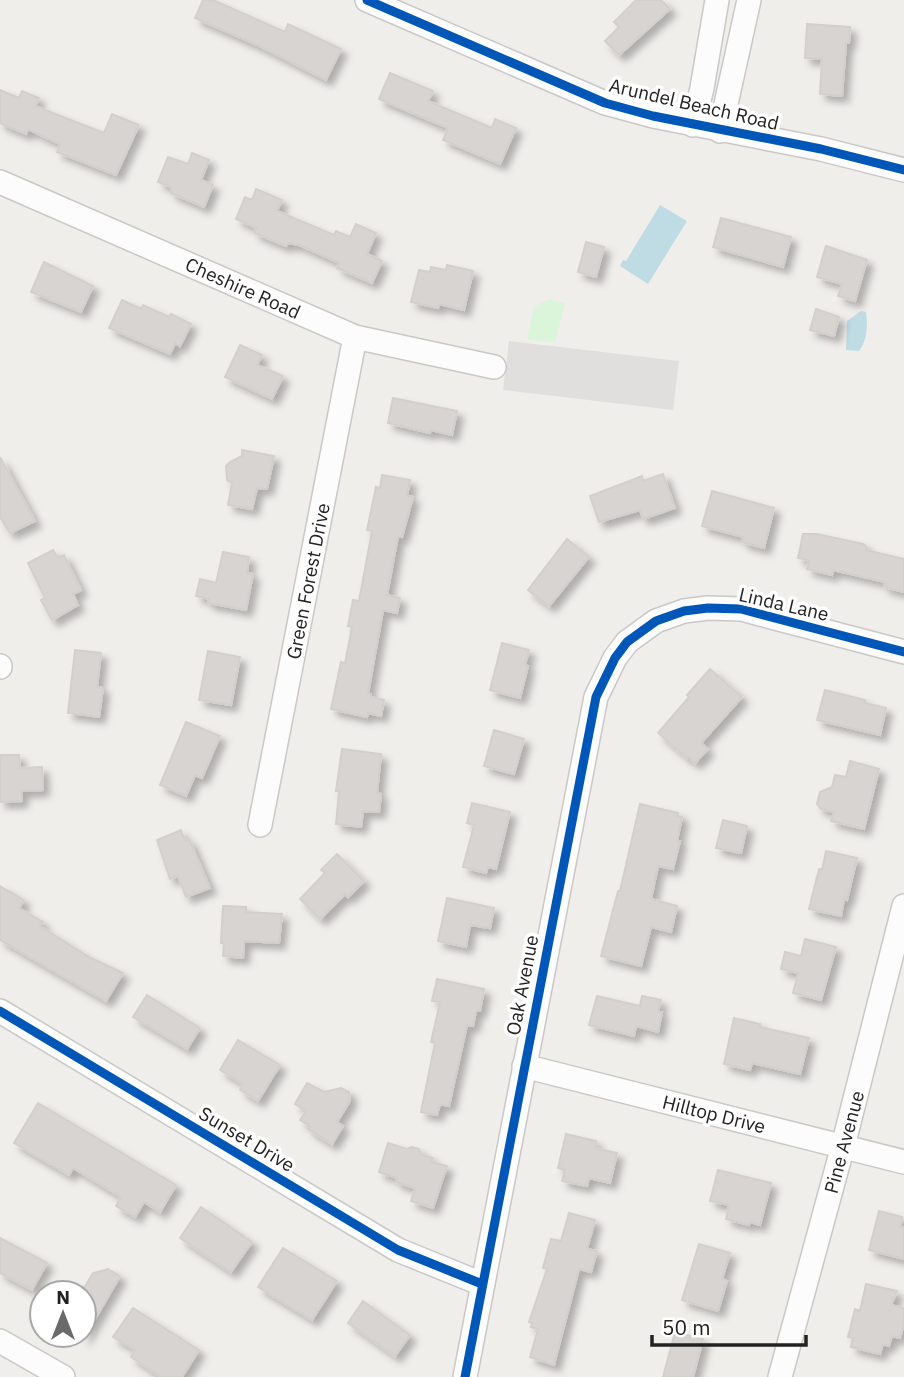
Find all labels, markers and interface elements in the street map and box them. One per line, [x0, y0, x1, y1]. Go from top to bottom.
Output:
street label: Arundel Beach Road [607, 73, 781, 135]
street label: Cheshire Road [182, 252, 304, 324]
street label: Green Forest Drive [281, 501, 335, 661]
street label: Linda Lane [737, 582, 831, 626]
street label: Oak Avenue [501, 933, 543, 1037]
street label: Pine Avenue [819, 1088, 869, 1196]
street label: Hilltop Drive [660, 1090, 768, 1138]
street label: Sunset Drive [195, 1101, 299, 1177]
north arrow [28, 1279, 98, 1349]
text: N [56, 1285, 70, 1309]
scale bar [652, 1304, 806, 1348]
text: 50 m [662, 1313, 711, 1341]

